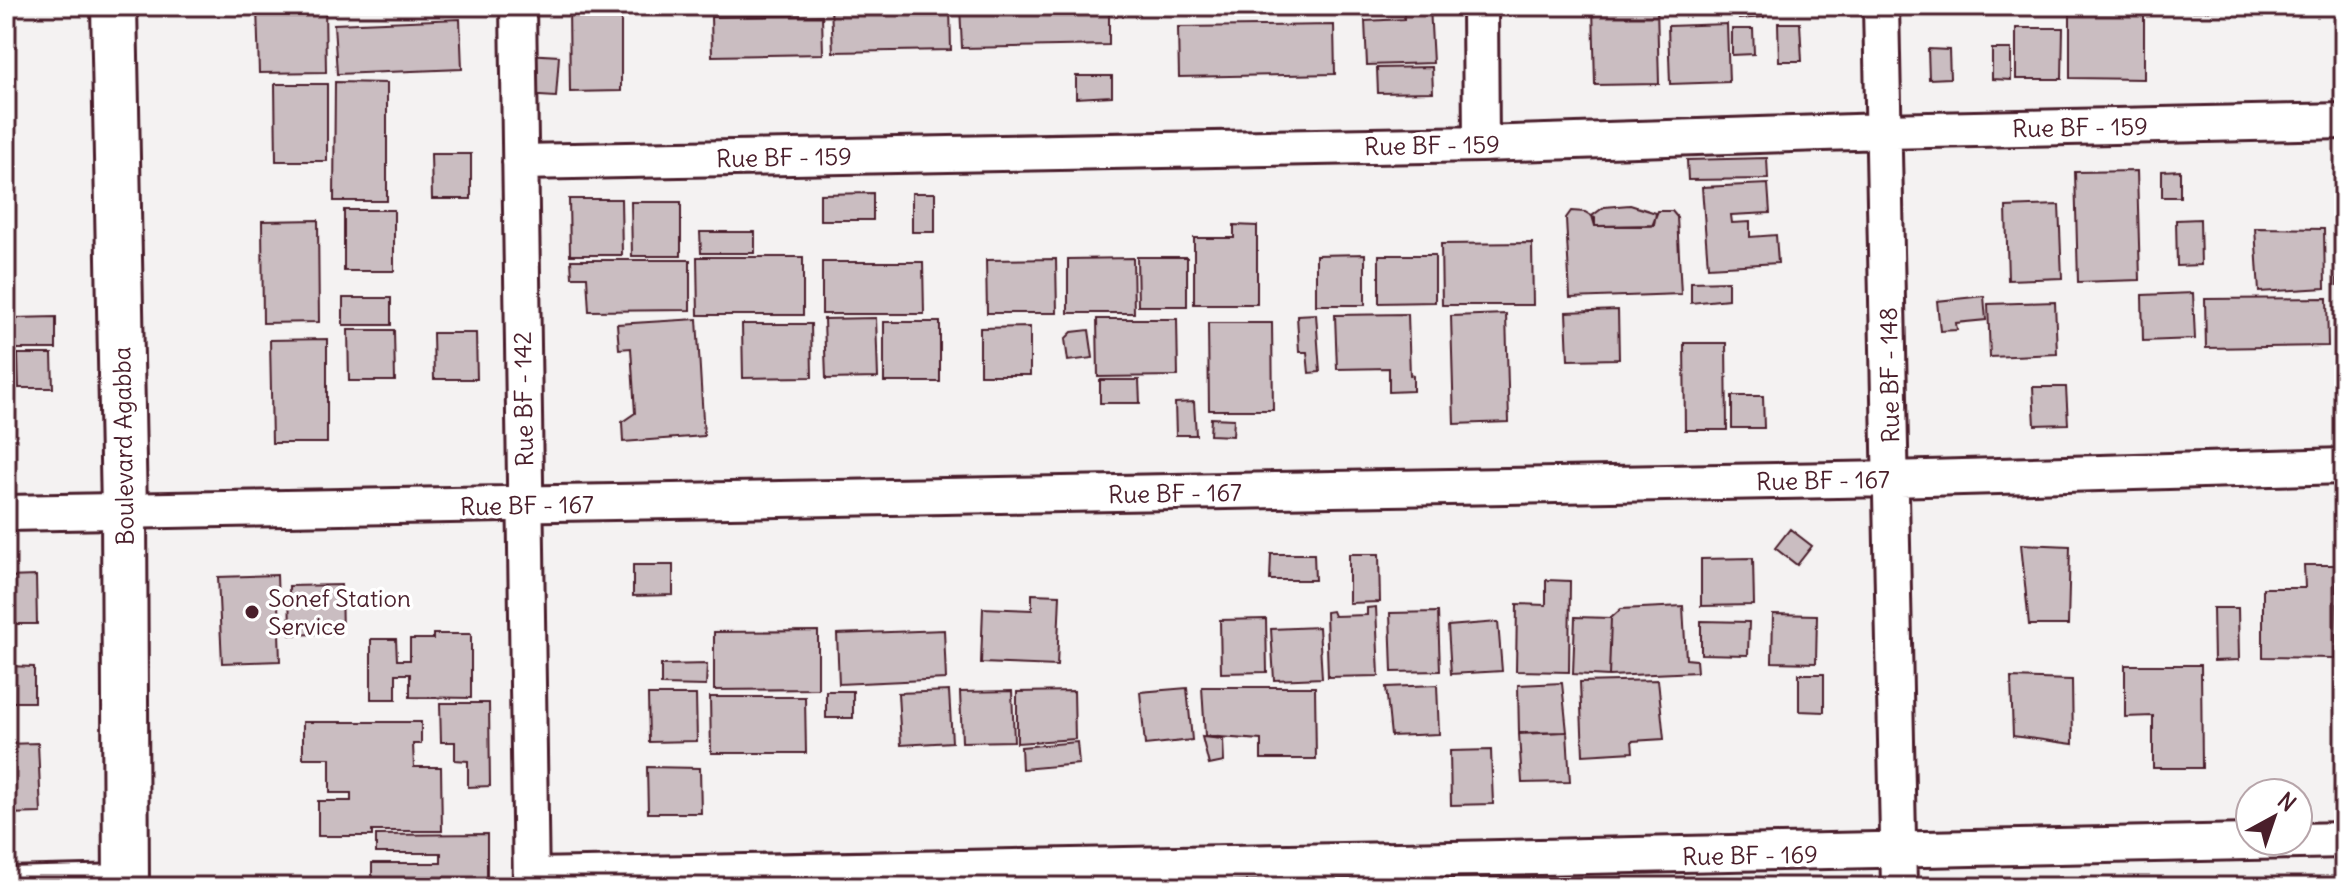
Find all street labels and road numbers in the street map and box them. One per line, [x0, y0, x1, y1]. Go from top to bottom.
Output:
street label: Rue BF - 159 [2012, 111, 2148, 143]
street label: Rue BF - 159 [1364, 129, 1500, 161]
street label: Rue BF - 159 [716, 141, 852, 173]
street label: Rue BF - 148 [1873, 307, 1905, 443]
street label: Rue BF - 142 [507, 331, 539, 467]
street label: Boulevard Agabba [106, 346, 140, 546]
street label: Rue BF - 167 [1756, 464, 1890, 496]
street label: Rue BF - 167 [1108, 477, 1242, 509]
street label: Rue BF - 167 [460, 489, 594, 521]
street label: Rue BF - 169 [1682, 839, 1818, 871]

